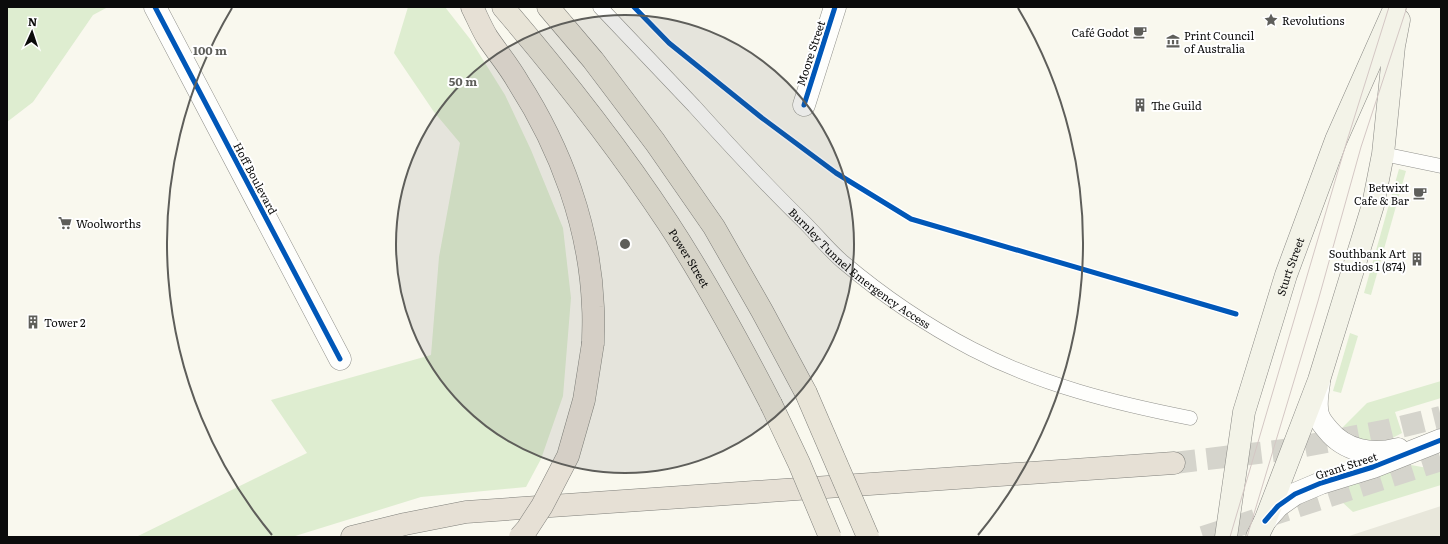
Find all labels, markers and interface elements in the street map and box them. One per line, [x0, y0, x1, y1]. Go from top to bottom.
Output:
north arrow [12, 12, 52, 52]
place icon: Revolutions [1263, 12, 1279, 28]
place label: Revolutions [1282, 12, 1344, 28]
text: N [28, 13, 38, 29]
street label: Moore Street [792, 18, 828, 88]
place label: Café Godot [1071, 24, 1130, 40]
cafe icon: Café Godot [1132, 24, 1148, 40]
place label: Print Council of Australia [1184, 27, 1255, 56]
museum icon: Print Council of Australia [1165, 33, 1181, 49]
text: 100 m [193, 41, 227, 59]
text: 50 m [449, 72, 477, 90]
building icon: The Guild [1132, 97, 1148, 113]
place label: The Guild [1151, 97, 1202, 113]
street label: Hoff Boulevard [230, 139, 282, 217]
place label: Betwixt Cafe & Bar [1354, 179, 1410, 208]
cafe icon: Betwixt Cafe & Bar [1412, 185, 1428, 201]
street label: Burnley Tunnel Emergency Access [786, 204, 934, 332]
supermarket icon: Woolworths [57, 215, 73, 231]
place label: Woolworths [76, 215, 141, 231]
street label: Power Street [665, 225, 714, 291]
street label: Sturt Street [1272, 234, 1308, 298]
centre of rings [618, 237, 632, 251]
place label: Southbank Art Studios 1 (874) [1329, 245, 1407, 274]
building icon: Southbank Art Studios 1 (874) [1409, 251, 1425, 267]
building icon: Tower 2 [25, 314, 41, 330]
place label: Tower 2 [44, 314, 86, 330]
street label: Grant Street [1313, 447, 1380, 483]

